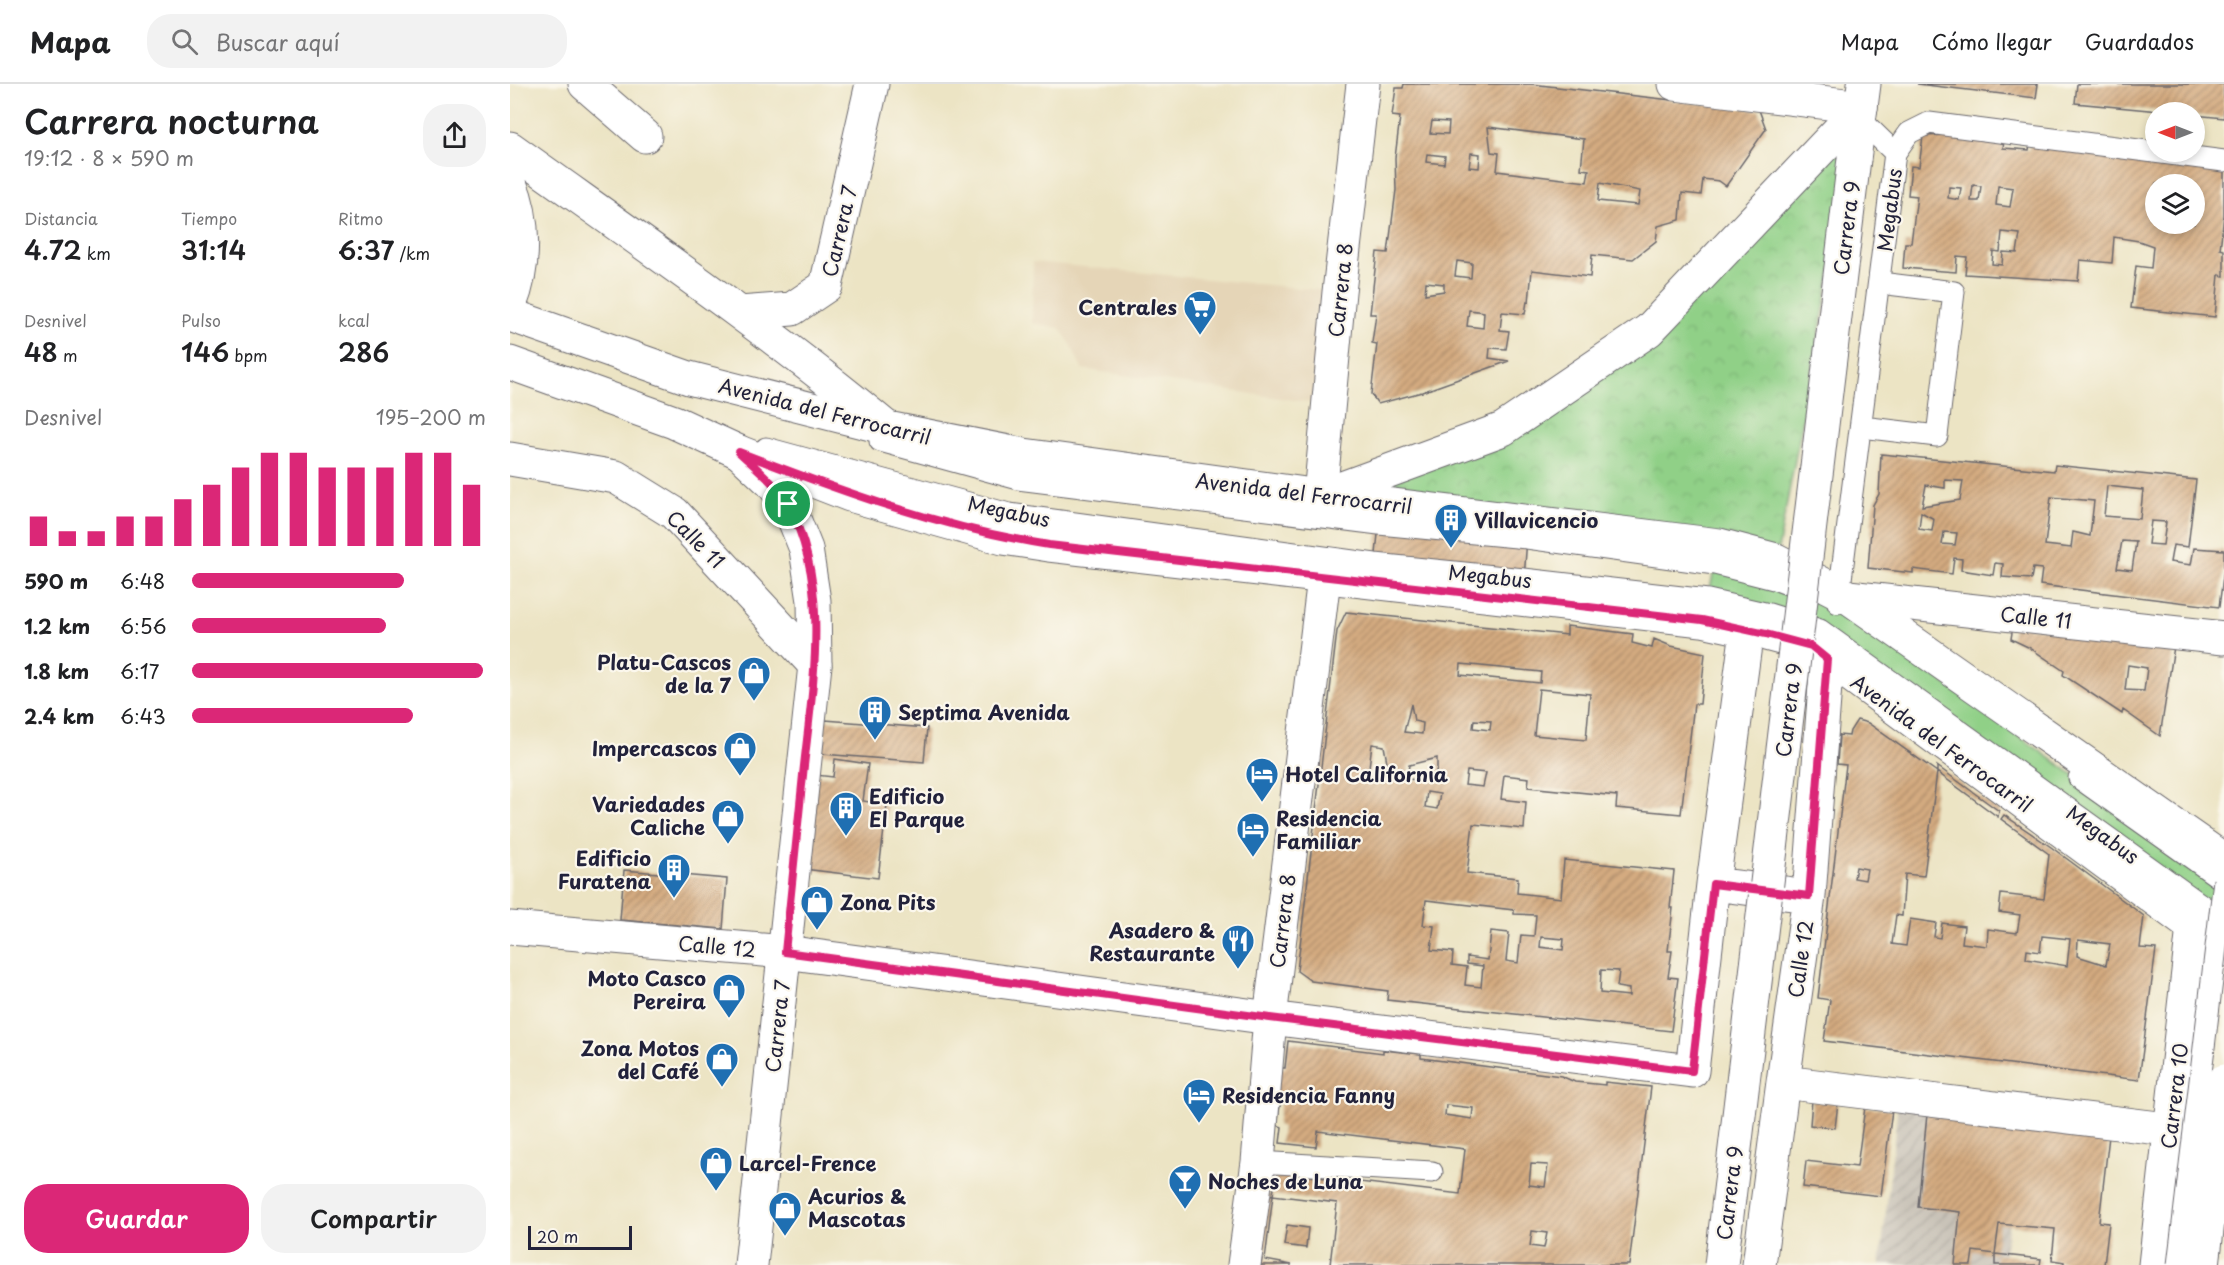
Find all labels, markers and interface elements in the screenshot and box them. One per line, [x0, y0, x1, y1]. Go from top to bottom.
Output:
search box [147, 14, 567, 68]
text: Mapa [30, 20, 111, 63]
icon: search [168, 25, 201, 58]
text: Buscar aquí [216, 25, 340, 58]
text: Mapa [1841, 25, 1899, 57]
text: Cómo llegar [1932, 25, 2052, 57]
text: Guardados [2085, 25, 2194, 57]
text: Carrera nocturna [24, 95, 319, 145]
north arrow [2145, 102, 2205, 162]
map controls [2145, 102, 2205, 234]
button: share [423, 104, 486, 167]
text: 19:12 · 8 × 590 m [24, 143, 194, 173]
street label: Megabus [1869, 167, 1909, 253]
button: layers [2145, 174, 2205, 234]
street label: Carrera 9 [1825, 179, 1867, 277]
street label: Carrera 7 [814, 182, 864, 280]
text: Distancia [24, 206, 98, 230]
text: Tiempo [181, 206, 237, 230]
text: Ritmo [338, 206, 383, 230]
text: 4.72 [24, 230, 82, 269]
text: 31:14 [181, 230, 246, 269]
text: 6:37 [338, 230, 394, 269]
text: km [82, 241, 111, 265]
text: /km [394, 241, 430, 265]
street label: Carrera 8 [1320, 241, 1360, 339]
supermarket icon: Centrales [1182, 289, 1218, 336]
place label: Centrales [1078, 292, 1177, 322]
text: Desnivel [24, 308, 86, 332]
text: Pulso [181, 308, 221, 332]
text: kcal [338, 308, 370, 332]
text: 48 [24, 332, 58, 371]
text: 146 [181, 332, 229, 371]
text: 286 [338, 332, 389, 371]
text: m [58, 343, 78, 367]
text: bpm [229, 343, 268, 367]
street label: Avenida del Ferrocarril [716, 370, 934, 452]
text: Desnivel [24, 402, 102, 432]
text: 195–200 m [376, 402, 486, 432]
street label: Avenida del Ferrocarril [1194, 465, 1414, 521]
pin [762, 478, 813, 529]
icon: arrive [771, 487, 804, 520]
street label: Megabus [965, 488, 1053, 534]
building icon: Villavicencio [1433, 502, 1469, 549]
street label: Calle 11 [660, 503, 732, 575]
place label: Villavicencio [1474, 505, 1599, 535]
street label: Megabus [1447, 557, 1533, 595]
text: 590 m [24, 566, 88, 596]
text: 6:48 [120, 566, 165, 596]
street label: Calle 11 [1999, 598, 2073, 636]
text: 1.2 km [24, 611, 90, 641]
text: 6:56 [120, 611, 167, 641]
place label: Platu-Cascos de la 7 [597, 647, 732, 700]
shop icon: Platu-Cascos de la 7 [736, 655, 772, 702]
text: 1.8 km [24, 656, 89, 686]
text: 6:17 [120, 656, 159, 686]
street label: Carrera 9 [1767, 661, 1809, 759]
street label: Avenida del Ferrocarril [1845, 667, 2039, 819]
building icon: Septima Avenida [857, 694, 893, 741]
place label: Septima Avenida [898, 697, 1070, 727]
text: 2.4 km [24, 701, 94, 731]
text: 6:43 [120, 701, 166, 731]
shop icon: Impercascos [722, 730, 758, 777]
place label: Impercascos [592, 733, 717, 763]
hotel icon: Hotel California [1244, 756, 1280, 803]
place label: Hotel California [1285, 759, 1448, 789]
place label: Edificio El Parque [869, 781, 965, 834]
place label: Variedades Caliche [592, 789, 705, 842]
building icon: Edificio El Parque [828, 790, 864, 837]
street label: Megabus [2060, 797, 2146, 871]
shop icon: Variedades Caliche [710, 798, 746, 845]
place label: Residencia Familiar [1276, 803, 1382, 856]
hotel icon: Residencia Familiar [1235, 811, 1271, 858]
place label: Edificio Furatena [558, 843, 651, 896]
building icon: Edificio Furatena [656, 852, 692, 899]
street label: Carrera 8 [1261, 872, 1303, 970]
shop icon: Zona Pits [799, 884, 835, 931]
place label: Zona Pits [840, 887, 936, 917]
place label: Asadero & Restaurante [1089, 915, 1215, 968]
street label: Calle 12 [1780, 918, 1820, 1000]
restaurant icon: Asadero & Restaurante [1220, 923, 1256, 970]
street label: Calle 12 [677, 928, 757, 964]
place label: Moto Casco Pereira [587, 963, 706, 1016]
shop icon: Moto Casco Pereira [711, 972, 747, 1019]
street label: Carrera 7 [757, 978, 797, 1074]
place label: Zona Motos del Café [581, 1033, 699, 1086]
shop icon: Zona Motos del Café [704, 1041, 740, 1088]
street label: Carrera 10 [2153, 1042, 2195, 1150]
hotel icon: Residencia Fanny [1181, 1077, 1217, 1124]
place label: Residencia Fanny [1222, 1080, 1395, 1110]
street label: Carrera 9 [1708, 1144, 1750, 1242]
shop icon: Larcel-Frence [698, 1145, 734, 1192]
place label: Larcel-Frence [739, 1148, 876, 1178]
bar icon: Noches de Luna [1167, 1163, 1203, 1210]
place label: Noches de Luna [1208, 1166, 1363, 1196]
place label: Acurios & Mascotas [807, 1181, 906, 1234]
button: Guardar [24, 1184, 249, 1253]
button: Compartir [261, 1184, 486, 1253]
shop icon: Acurios & Mascotas [767, 1190, 803, 1237]
scale bar [528, 1223, 632, 1250]
text: 20 m [537, 1224, 578, 1248]

